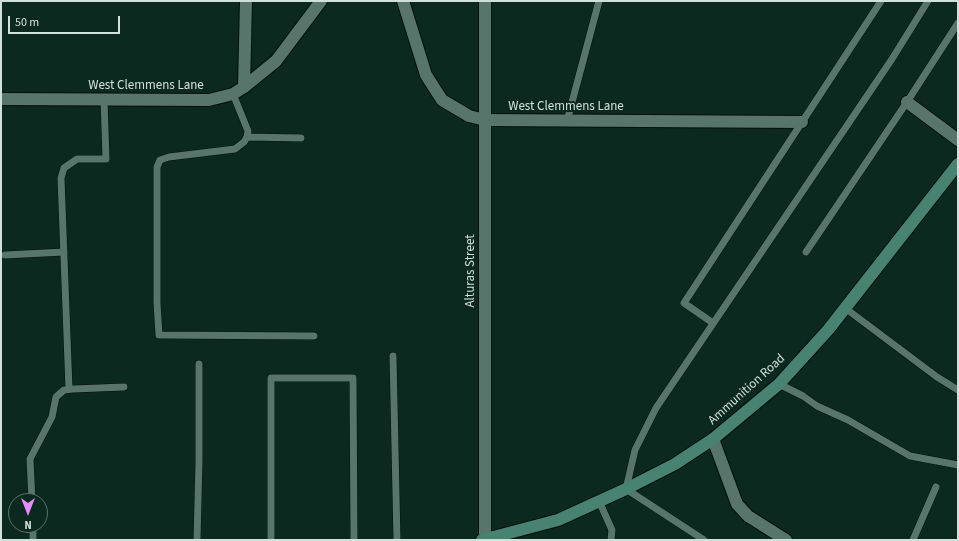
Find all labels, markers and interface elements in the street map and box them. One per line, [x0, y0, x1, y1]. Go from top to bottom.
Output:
scale bar [10, 8, 122, 34]
text: 50 m [15, 14, 39, 31]
street label: West Clemmens Lane [88, 78, 204, 94]
street label: West Clemmens Lane [508, 99, 624, 115]
street label: Alturas Street [463, 234, 479, 308]
street label: Ammunition Road [705, 351, 789, 429]
north arrow [8, 493, 48, 533]
text: N [24, 517, 32, 532]

